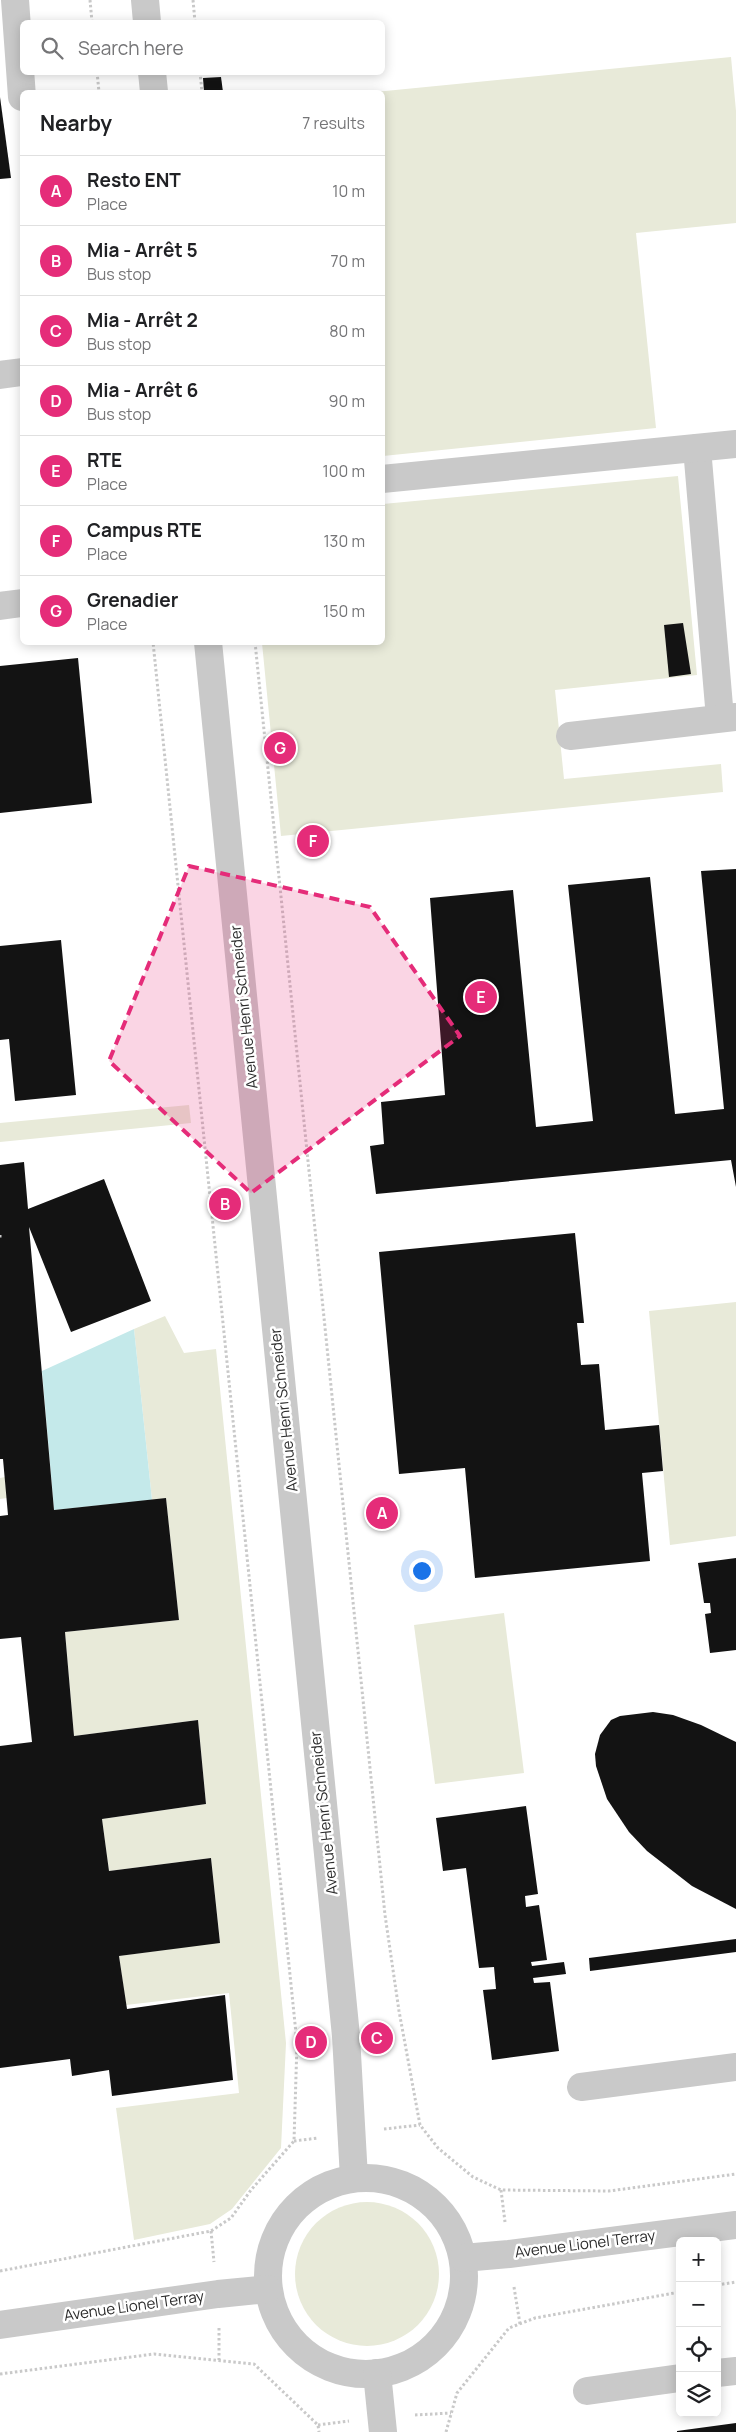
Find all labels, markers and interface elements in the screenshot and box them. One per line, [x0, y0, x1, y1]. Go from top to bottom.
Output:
search box [20, 20, 385, 75]
icon: search [38, 34, 66, 62]
text: Search here [78, 35, 184, 61]
text: Nearby [40, 109, 112, 137]
text: 7 results [302, 112, 365, 134]
text: Resto ENT [87, 167, 181, 193]
text: A [51, 180, 61, 202]
text: 10 m [332, 180, 365, 202]
text: Place [87, 193, 127, 215]
text: Mia - Arrêt 5 [87, 237, 198, 263]
text: B [51, 250, 61, 272]
text: 70 m [330, 250, 365, 272]
text: Bus stop [87, 263, 151, 285]
text: Mia - Arrêt 2 [87, 307, 198, 333]
text: C [50, 320, 62, 342]
text: 80 m [329, 320, 365, 342]
text: Bus stop [87, 333, 151, 355]
text: Mia - Arrêt 6 [87, 377, 198, 403]
text: D [50, 390, 62, 412]
text: 90 m [329, 390, 365, 412]
text: Bus stop [87, 403, 151, 425]
text: RTE [87, 447, 122, 473]
text: E [51, 460, 61, 482]
text: 100 m [322, 460, 365, 482]
text: Place [87, 473, 127, 495]
text: Campus RTE [87, 517, 202, 543]
text: F [52, 530, 60, 552]
text: 130 m [323, 530, 365, 552]
text: Place [87, 543, 127, 565]
text: Grenadier [87, 587, 178, 613]
text: G [50, 600, 62, 622]
text: 150 m [323, 600, 365, 622]
text: Place [87, 613, 127, 635]
pin: G [264, 729, 296, 767]
pin: F [297, 822, 329, 860]
street label: Avenue Henri Schneider [224, 924, 263, 1090]
pin: E [465, 978, 497, 1016]
pin: B [209, 1185, 241, 1223]
street label: Avenue Henri Schneider [264, 1327, 303, 1493]
pin: A [366, 1494, 398, 1532]
your location [409, 1558, 435, 1584]
street label: Avenue Henri Schneider [304, 1730, 343, 1896]
pin: C [361, 2019, 393, 2057]
pin: D [295, 2023, 327, 2061]
street label: Avenue Lionel Terray [514, 2224, 656, 2263]
map controls [676, 2237, 721, 2417]
button: + [676, 2237, 721, 2282]
button: − [676, 2282, 721, 2327]
street label: Avenue Lionel Terray [62, 2285, 205, 2326]
button: locate [676, 2327, 721, 2372]
button: layers [676, 2372, 721, 2417]

